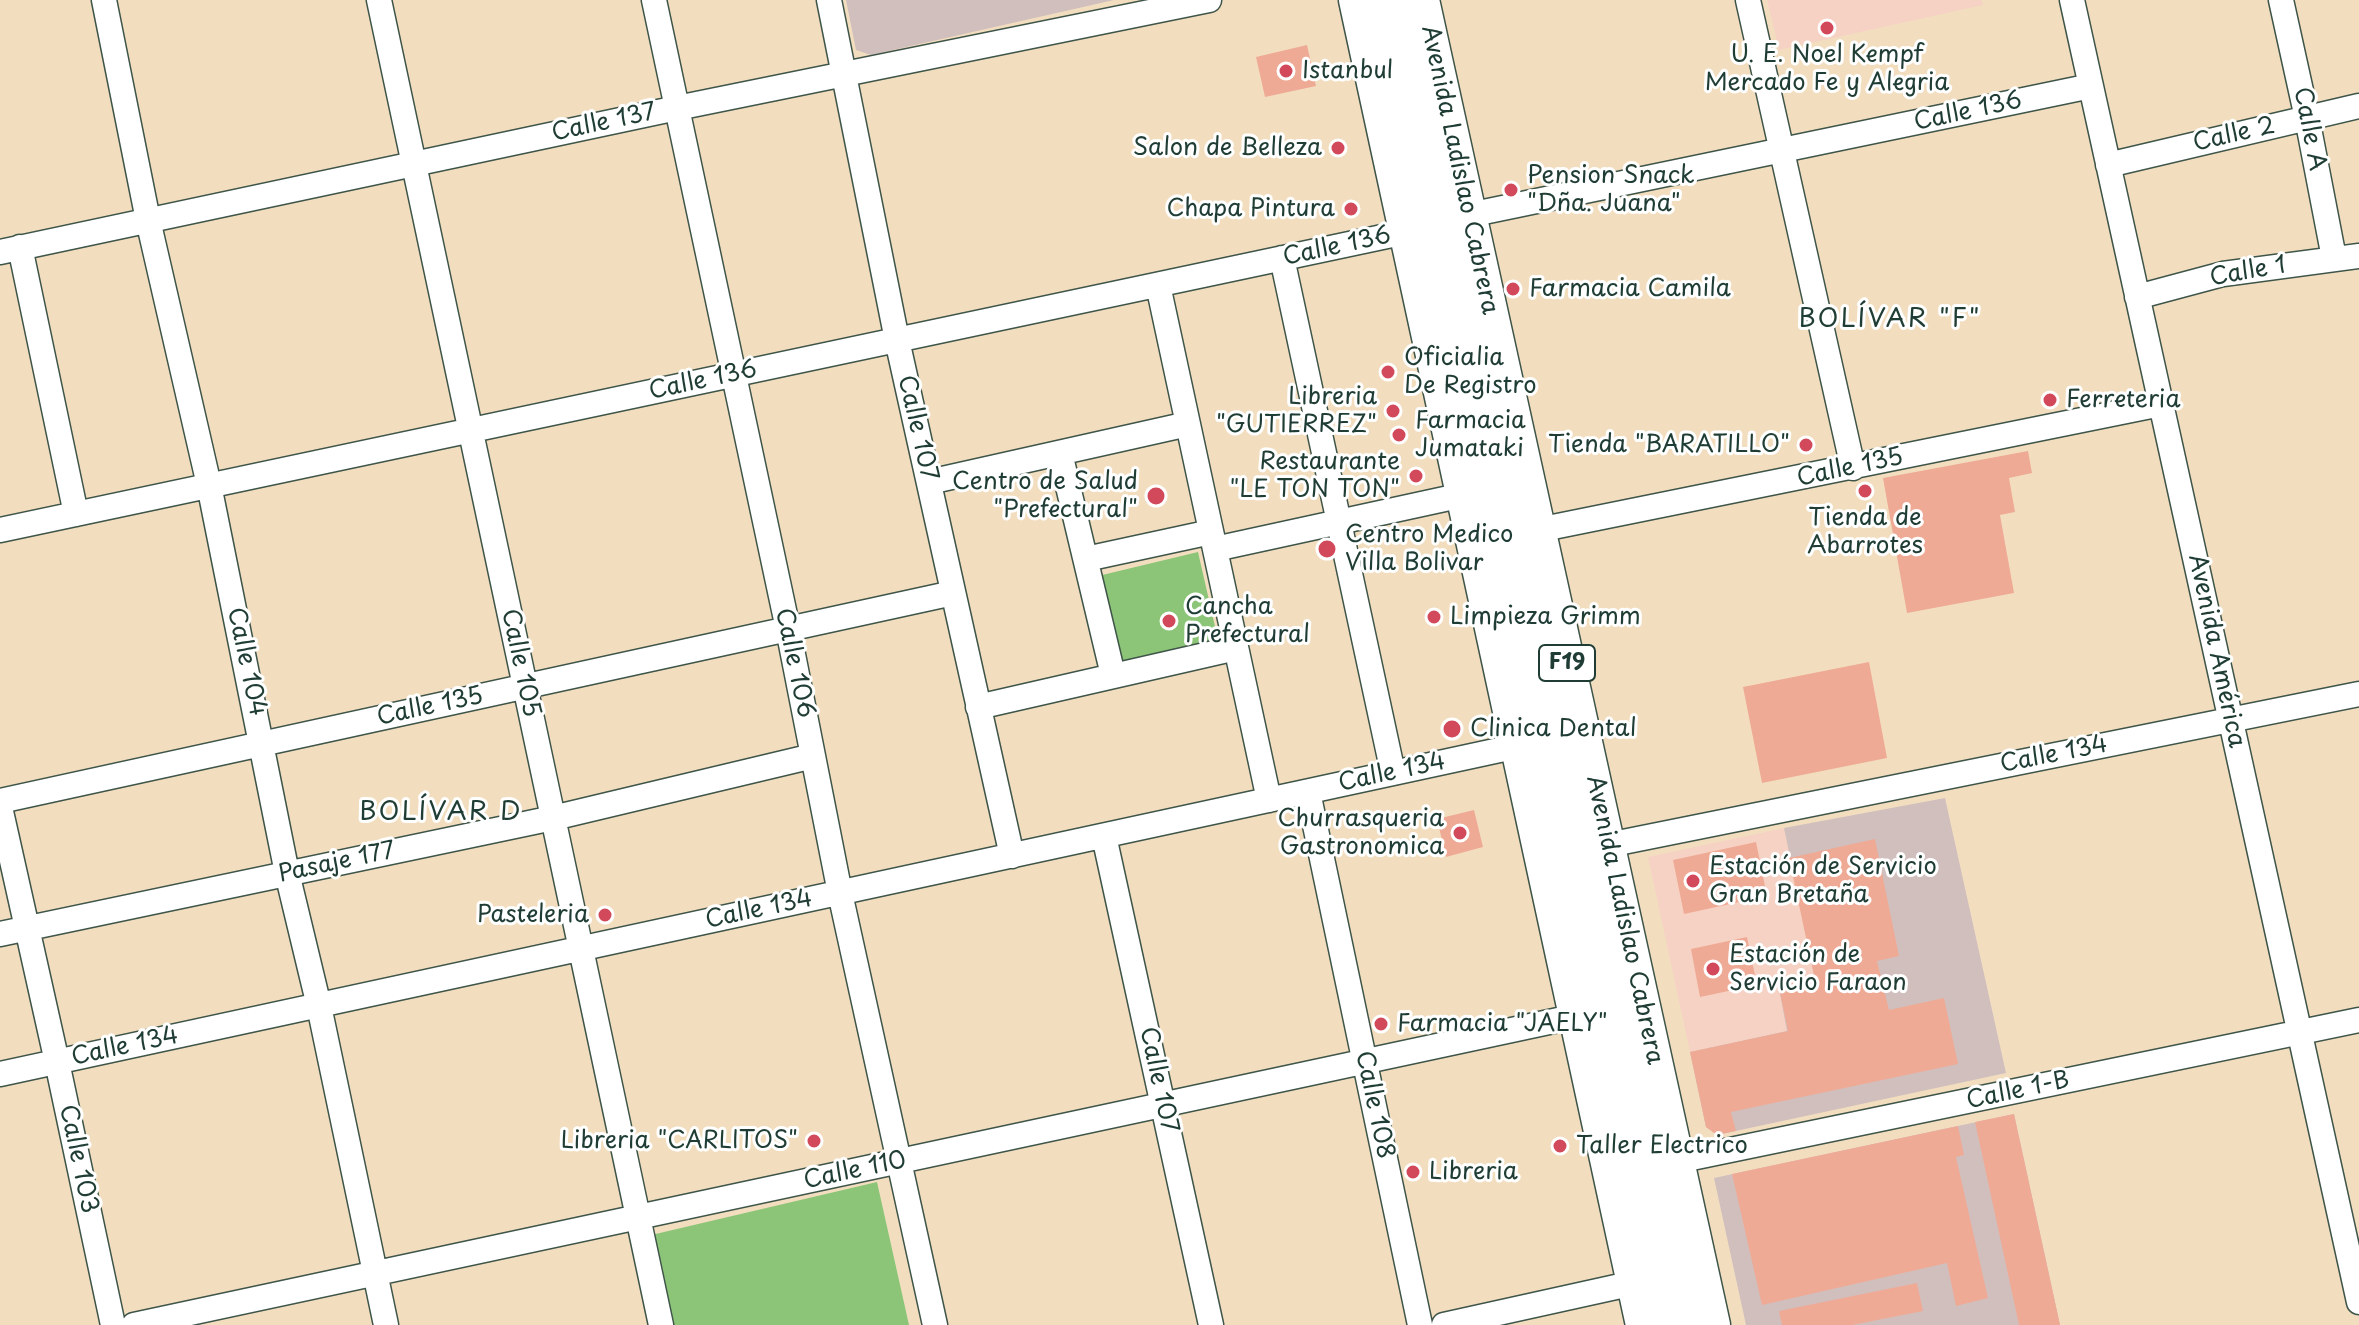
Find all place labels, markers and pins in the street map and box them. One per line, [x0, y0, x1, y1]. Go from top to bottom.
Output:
marker: U. E. Noel Kempf Mercado Fe y Alegria [1818, 19, 1836, 37]
place label: U. E. Noel Kempf Mercado Fe y Alegria [1705, 41, 1949, 97]
place label: Istanbul [1302, 57, 1393, 85]
marker: Istanbul [1277, 62, 1295, 80]
place label: Salon de Belleza [1133, 134, 1322, 162]
marker: Salon de Belleza [1329, 139, 1347, 157]
place label: Pension Snack "Dña. Juana" [1527, 162, 1695, 218]
marker: Pension Snack "Dña. Juana" [1502, 181, 1520, 199]
place label: Chapa Pintura [1167, 195, 1335, 223]
marker: Chapa Pintura [1342, 200, 1360, 218]
place label: Farmacia Camila [1529, 275, 1731, 303]
marker: Farmacia Camila [1504, 280, 1522, 298]
place label: Oficialia De Registro [1404, 344, 1536, 400]
marker: Oficialia De Registro [1379, 363, 1397, 381]
place label: Libreria "GUTIERREZ" [1216, 383, 1377, 439]
place label: Ferreteria [2066, 386, 2181, 414]
marker: Ferreteria [2041, 391, 2059, 409]
marker: Libreria "GUTIERREZ" [1384, 402, 1402, 420]
place label: Farmacia Jumataki [1415, 407, 1526, 463]
marker: Farmacia Jumataki [1390, 426, 1408, 444]
place label: Tienda "BARATILLO" [1548, 431, 1790, 459]
marker: Tienda "BARATILLO" [1797, 436, 1815, 454]
place label: Restaurante "LE TON TON" [1229, 448, 1400, 504]
marker: Restaurante "LE TON TON" [1407, 467, 1425, 485]
place label: Centro de Salud "Prefectural" [952, 468, 1138, 524]
marker: Tienda de Abarrotes [1856, 482, 1874, 500]
marker: Centro de Salud "Prefectural" [1145, 485, 1167, 507]
place label: Tienda de Abarrotes [1807, 504, 1923, 560]
place label: Centro Medico Villa Bolivar [1345, 521, 1513, 577]
marker: Centro Medico Villa Bolivar [1316, 538, 1338, 560]
place label: Cancha Prefectural [1185, 593, 1310, 649]
place label: Limpieza Grimm [1450, 603, 1641, 631]
marker: Limpieza Grimm [1425, 608, 1443, 626]
marker: Cancha Prefectural [1160, 612, 1178, 630]
place label: Clinica Dental [1470, 715, 1637, 743]
marker: Clinica Dental [1441, 718, 1463, 740]
place label: Churrasqueria Gastronomica [1278, 805, 1444, 861]
marker: Churrasqueria Gastronomica [1451, 824, 1469, 842]
place label: Estación de Servicio Gran Bretaña [1709, 853, 1937, 909]
marker: Estación de Servicio Gran Bretaña [1684, 872, 1702, 890]
place label: Pasteleria [477, 901, 589, 929]
marker: Pasteleria [596, 906, 614, 924]
place label: Estación de Servicio Faraon [1729, 941, 1907, 997]
marker: Estación de Servicio Faraon [1704, 960, 1722, 978]
place label: Farmacia "JAELY" [1397, 1010, 1608, 1038]
marker: Farmacia "JAELY" [1372, 1015, 1390, 1033]
place label: Libreria "CARLITOS" [561, 1127, 798, 1155]
marker: Libreria "CARLITOS" [805, 1132, 823, 1150]
place label: Taller Electrico [1576, 1132, 1748, 1160]
marker: Taller Electrico [1551, 1137, 1569, 1155]
place label: Libreria [1429, 1158, 1518, 1186]
marker: Libreria [1404, 1163, 1422, 1181]

